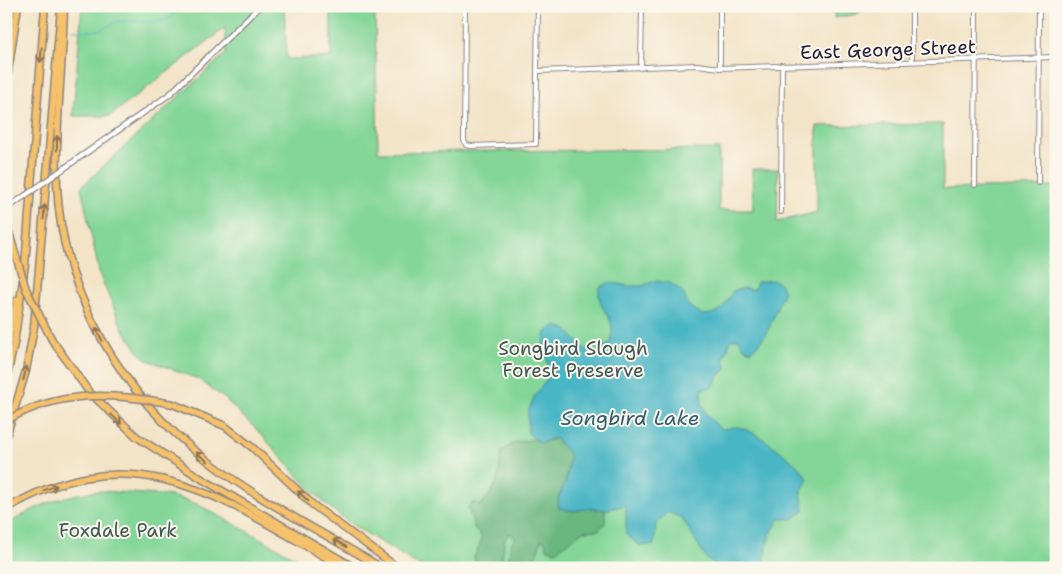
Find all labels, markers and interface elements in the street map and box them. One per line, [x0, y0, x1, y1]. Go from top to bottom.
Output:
street label: East George Street [800, 34, 976, 65]
one-way arrow [36, 47, 46, 63]
one-way arrow [52, 135, 62, 152]
one-way arrow [40, 204, 49, 220]
one-way arrow [94, 326, 104, 341]
park label: Songbird Slough Forest Preserve [498, 336, 648, 383]
one-way arrow [21, 366, 30, 382]
water label: Songbird Lake [561, 405, 699, 431]
one-way arrow [109, 413, 122, 424]
one-way arrow [196, 452, 209, 463]
one-way arrow [42, 483, 57, 492]
one-way arrow [298, 491, 310, 503]
park label: Foxdale Park [59, 518, 177, 543]
one-way arrow [334, 537, 348, 547]

